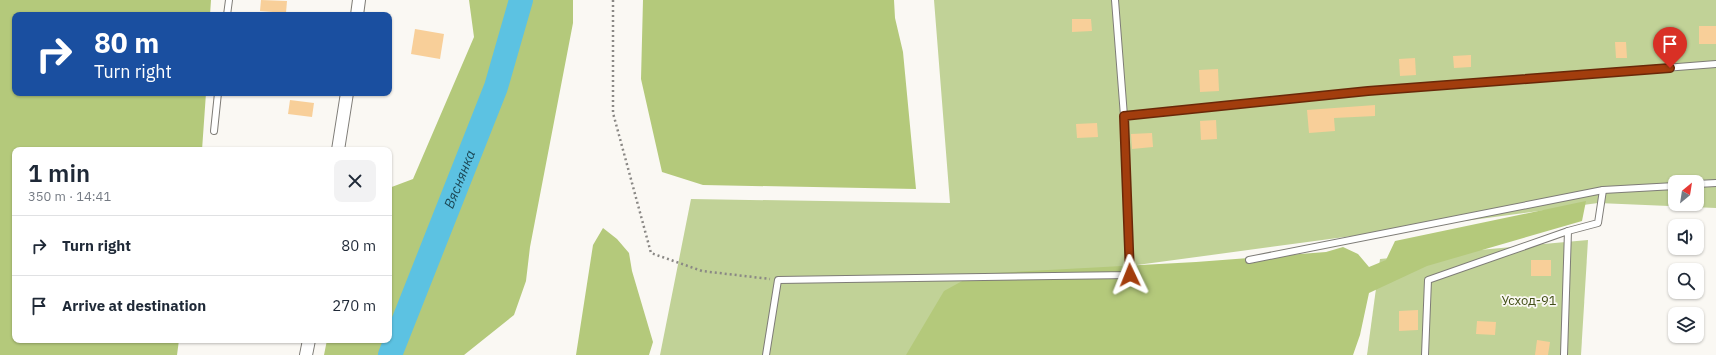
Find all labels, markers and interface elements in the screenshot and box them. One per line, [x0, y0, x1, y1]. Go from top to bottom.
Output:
text: 80 m [94, 24, 159, 61]
pin [1653, 27, 1687, 68]
icon: right [28, 28, 80, 80]
icon: arrive [1659, 33, 1681, 55]
text: Turn right [94, 60, 172, 83]
water label: Вяснянка [440, 147, 479, 211]
text: 1 min [28, 157, 90, 189]
button: close [334, 160, 376, 202]
north arrow [1668, 175, 1704, 211]
map controls [1668, 175, 1704, 343]
text: 350 m · 14:41 [28, 188, 111, 205]
button: sound [1668, 219, 1704, 255]
icon: right [28, 235, 50, 257]
text: Turn right [62, 236, 131, 255]
text: 80 m [341, 236, 376, 255]
position arrow [1109, 254, 1151, 296]
button: search [1668, 263, 1704, 299]
park label: Усход-91 [1501, 292, 1557, 309]
icon: arrive [28, 295, 50, 317]
text: Arrive at destination [62, 296, 206, 315]
text: 270 m [332, 296, 376, 315]
button: layers [1668, 307, 1704, 343]

